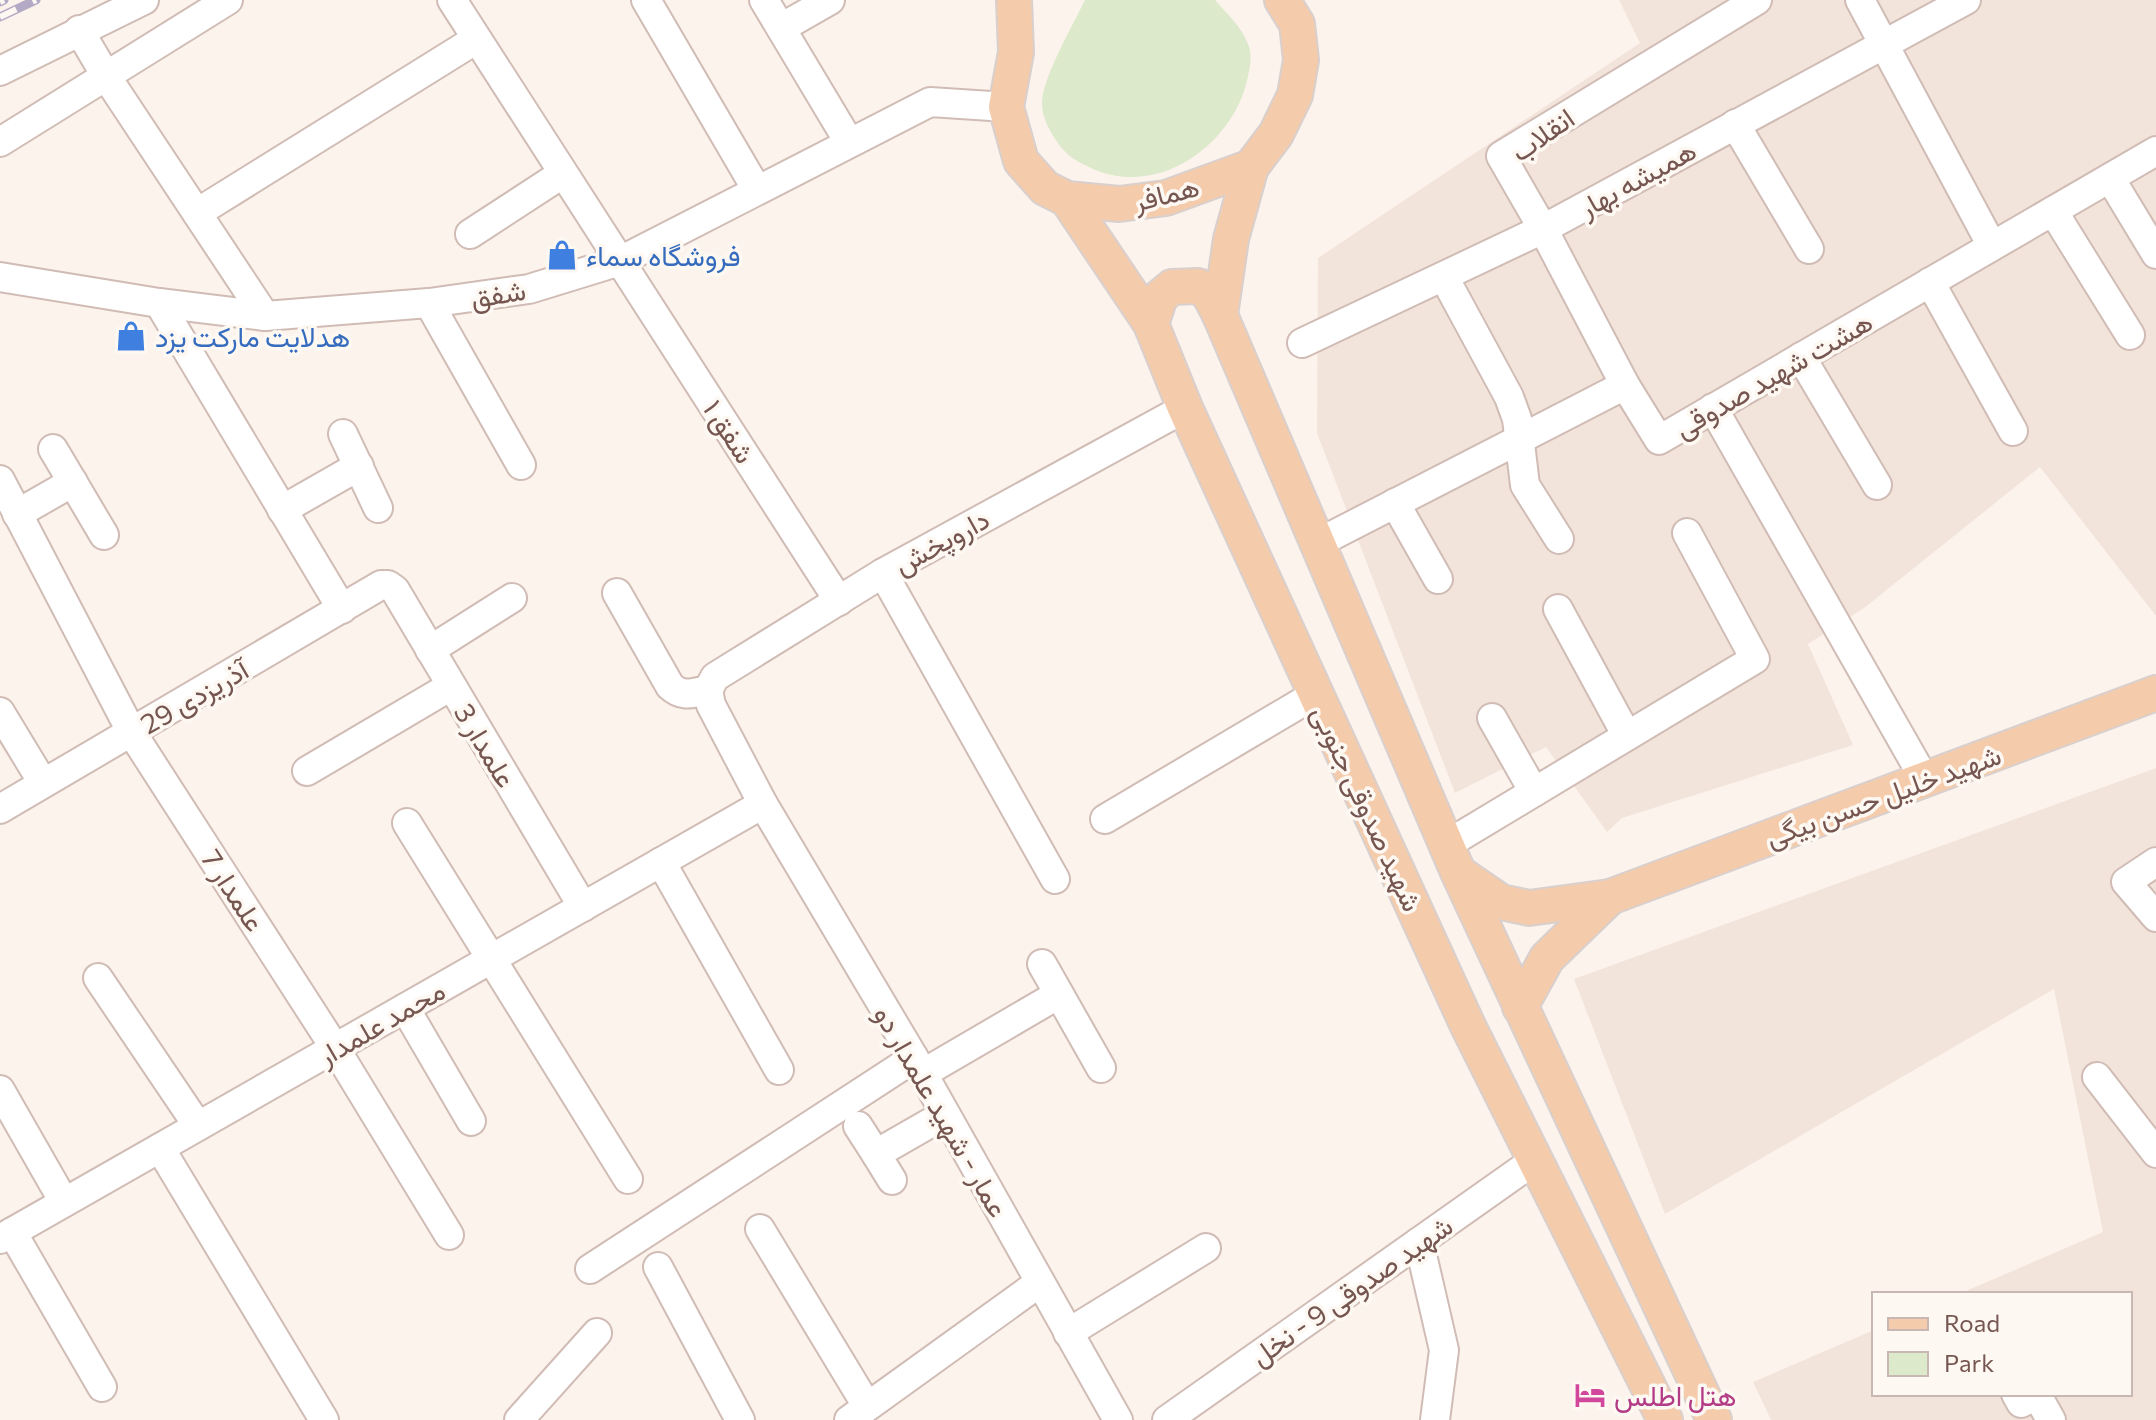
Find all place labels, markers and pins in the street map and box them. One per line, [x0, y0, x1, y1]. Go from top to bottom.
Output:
shop icon: فروشگاه سماء [545, 238, 579, 272]
place label: فروشگاه سماء [586, 238, 741, 274]
shop icon: هدلایت مارکت یزد [114, 319, 148, 353]
place label: هدلایت مارکت یزد [155, 319, 350, 355]
hotel icon: هتل اطلس [1573, 1378, 1607, 1412]
place label: هتل اطلس [1614, 1378, 1737, 1413]

